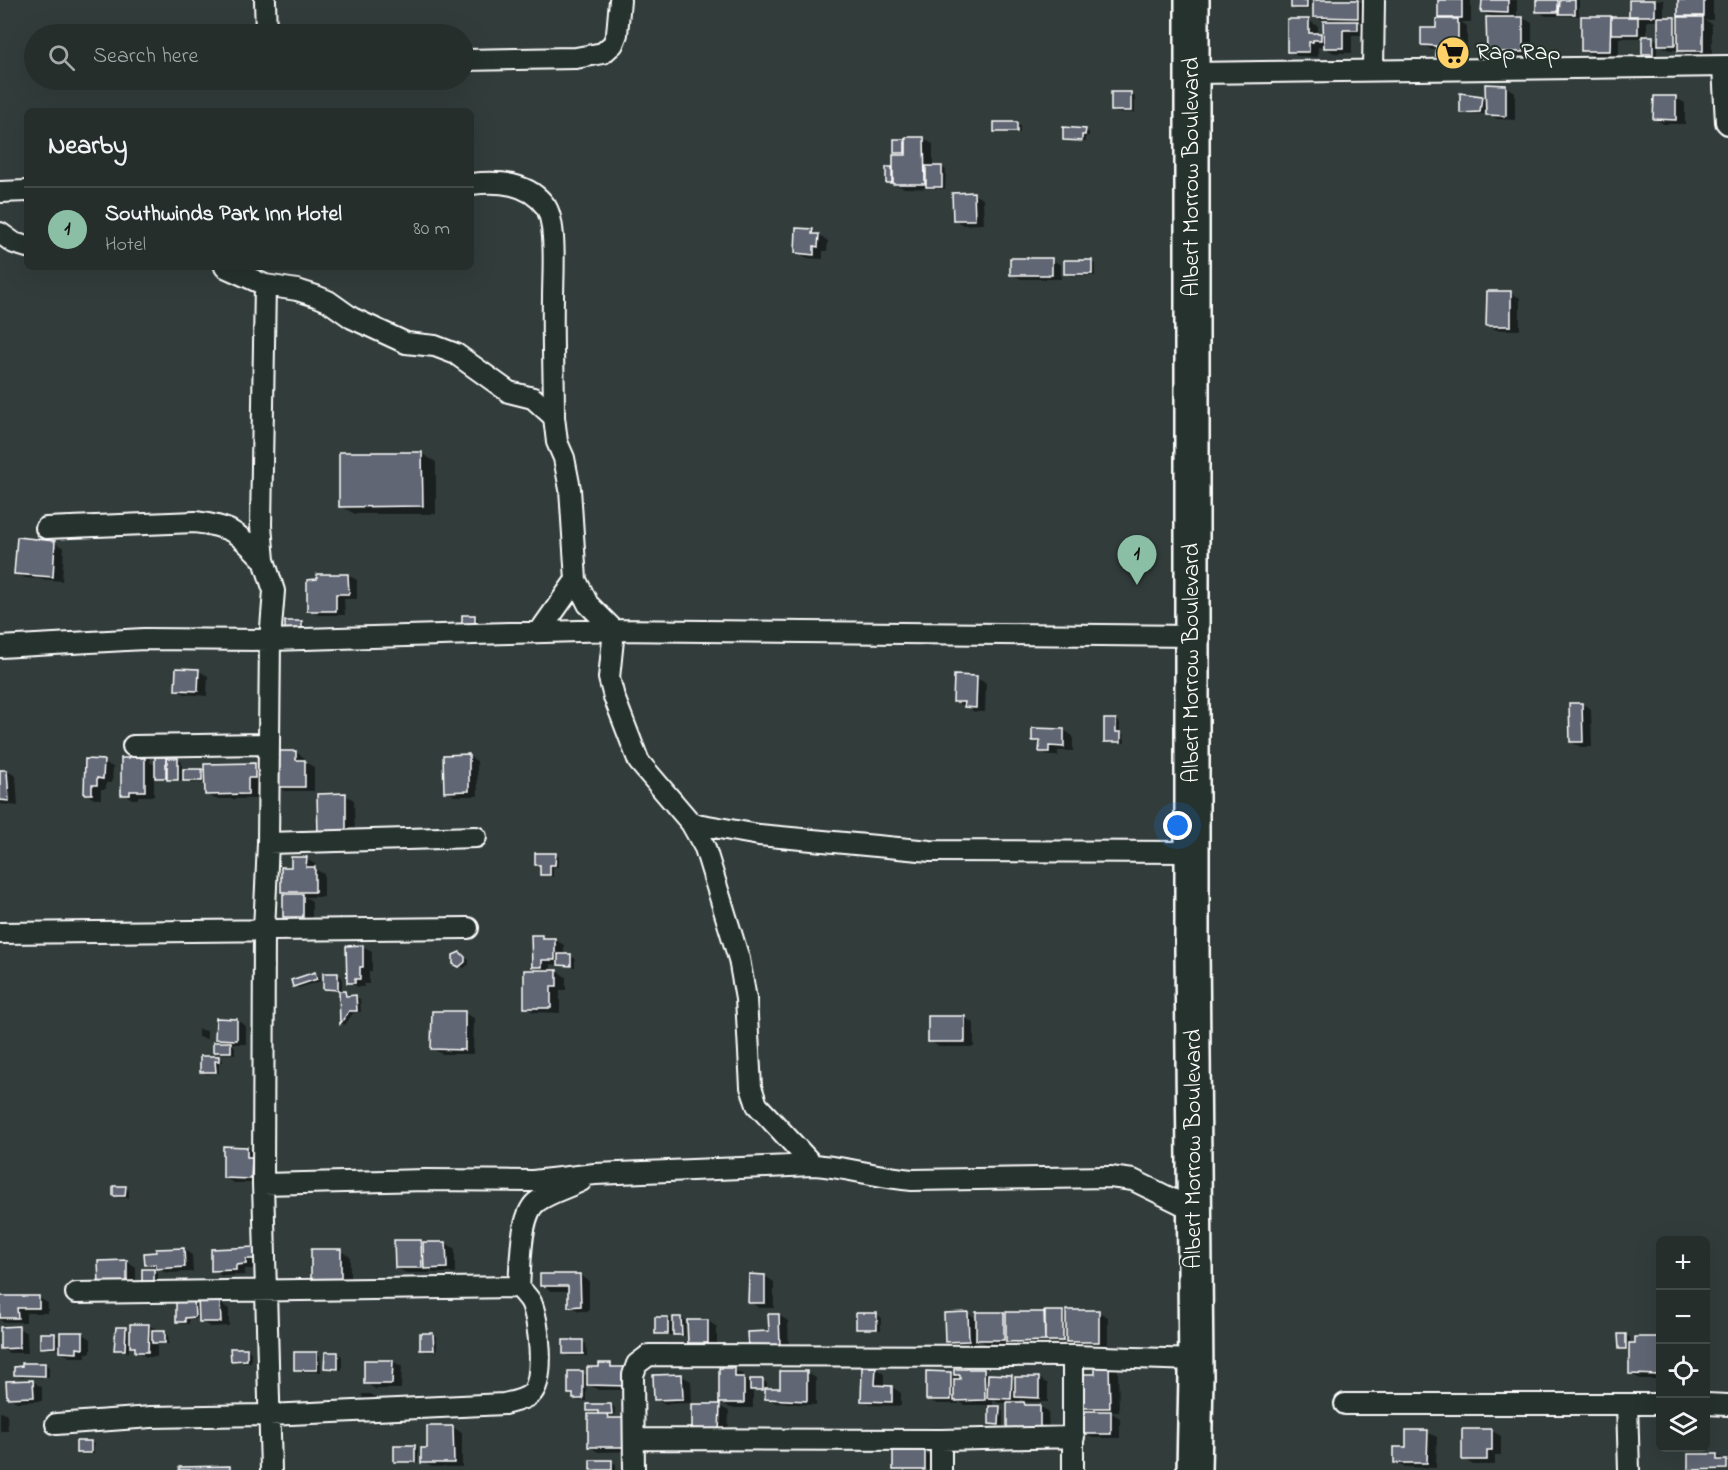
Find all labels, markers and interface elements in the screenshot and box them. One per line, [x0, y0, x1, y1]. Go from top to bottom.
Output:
search box [24, 24, 474, 90]
supermarket icon: Rap Rap [1435, 35, 1471, 71]
place label: Rap Rap [1476, 36, 1561, 71]
icon: search [45, 41, 78, 74]
text: Search here [93, 41, 198, 73]
street label: Albert Morrow Boulevard [1175, 56, 1210, 297]
text: Nearby [48, 128, 127, 166]
text: Southwinds Park Inn Hotel [105, 199, 342, 231]
text: 1 [64, 215, 71, 244]
text: 80 m [413, 215, 450, 244]
text: Hotel [105, 231, 146, 260]
pin: 1 [1118, 536, 1156, 585]
street label: Albert Morrow Boulevard [1175, 542, 1210, 783]
your location [1163, 811, 1192, 840]
street label: Albert Morrow Boulevard [1177, 1028, 1212, 1269]
map controls [1656, 1236, 1710, 1452]
button: + [1656, 1236, 1710, 1290]
button: − [1656, 1290, 1710, 1344]
button: locate [1656, 1344, 1710, 1398]
button: layers [1656, 1398, 1710, 1452]

